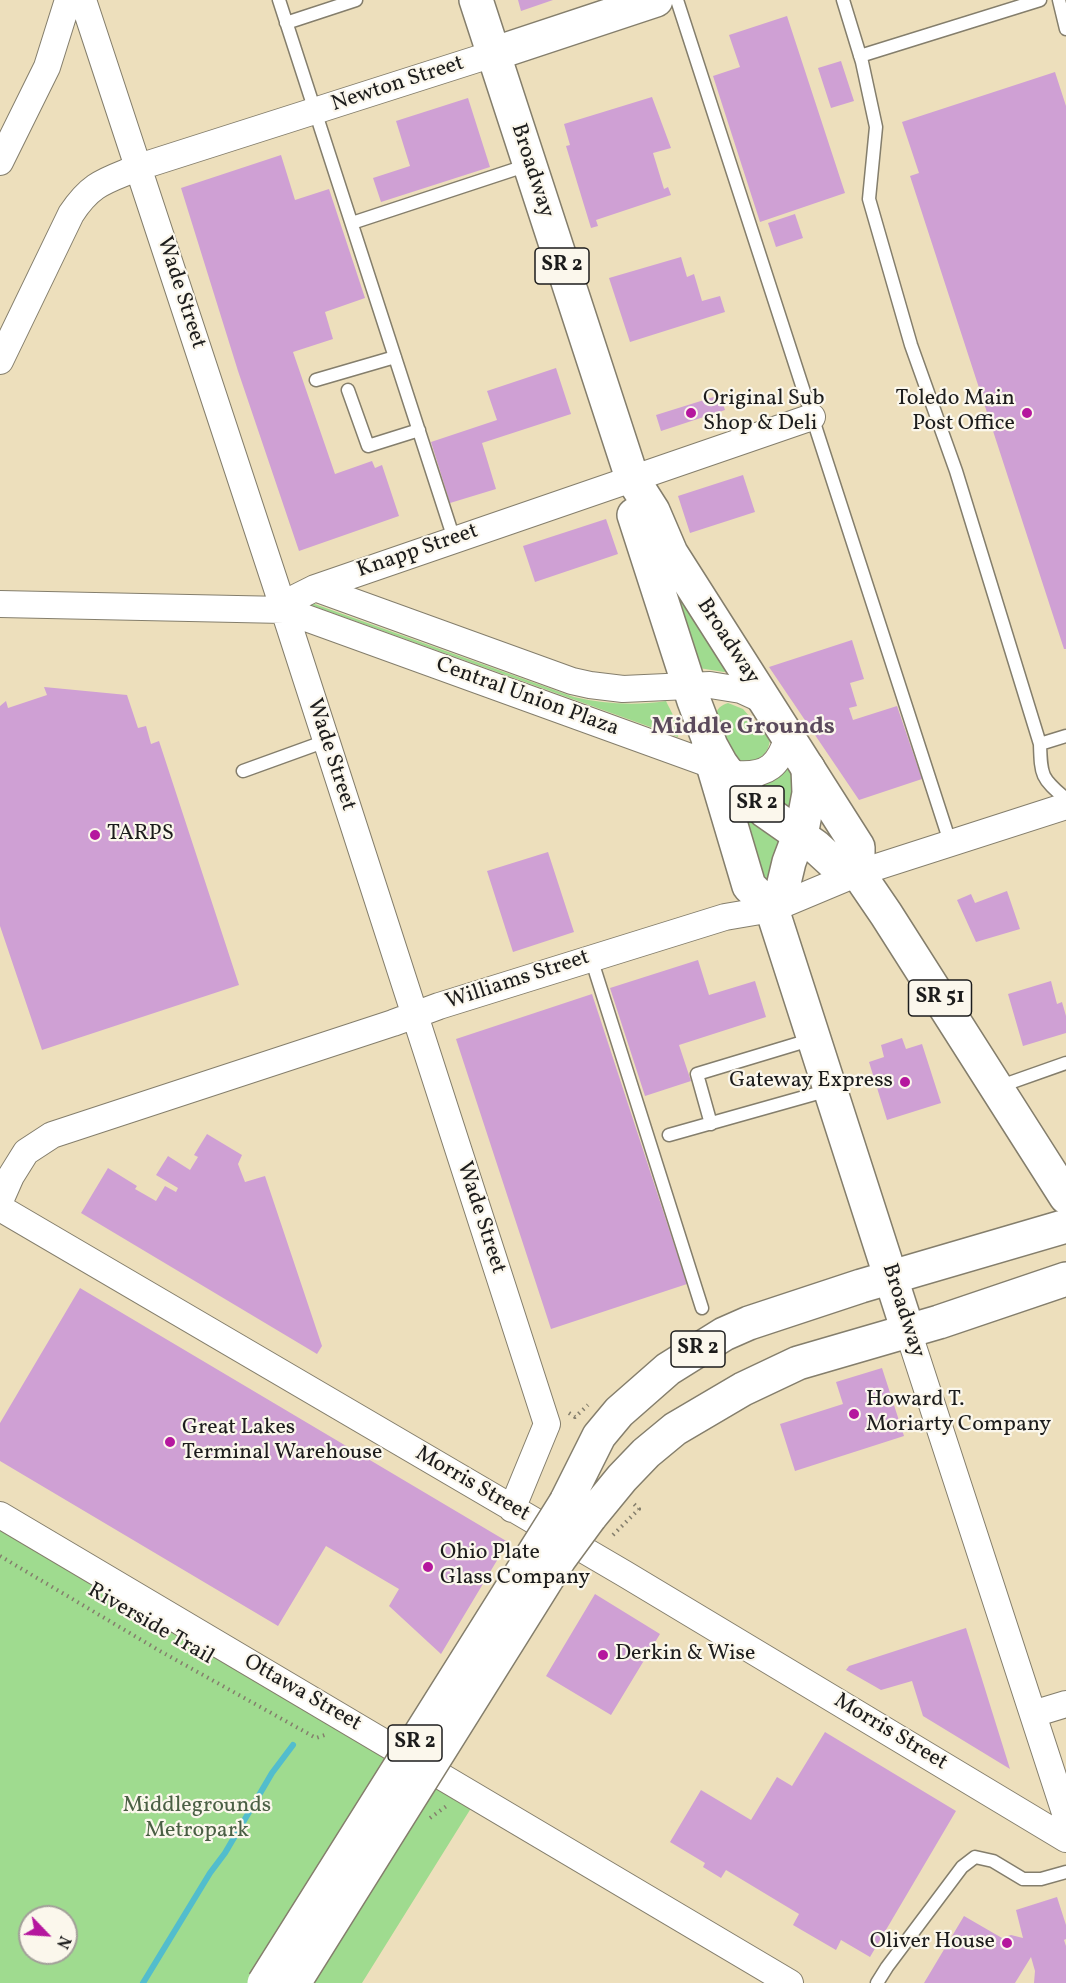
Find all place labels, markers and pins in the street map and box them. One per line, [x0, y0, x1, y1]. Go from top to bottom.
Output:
place label: Original Sub Shop & Deli [703, 387, 824, 439]
place label: Toledo Main Post Office [895, 387, 1015, 439]
marker: Original Sub Shop & Deli [684, 406, 698, 420]
marker: Toledo Main Post Office [1020, 406, 1034, 420]
place label: TARPS [107, 822, 174, 848]
marker: TARPS [88, 828, 102, 842]
place label: Gateway Express [729, 1069, 893, 1095]
marker: Gateway Express [898, 1075, 912, 1089]
place label: Howard T. Moriarty Company [866, 1388, 1051, 1440]
marker: Howard T. Moriarty Company [847, 1407, 861, 1421]
place label: Great Lakes Terminal Warehouse [182, 1416, 382, 1468]
marker: Great Lakes Terminal Warehouse [163, 1435, 177, 1449]
place label: Ohio Plate Glass Company [440, 1541, 590, 1592]
marker: Ohio Plate Glass Company [421, 1560, 435, 1574]
place label: Derkin & Wise [615, 1642, 755, 1668]
marker: Derkin & Wise [596, 1648, 610, 1662]
place label: Oliver House [870, 1930, 995, 1956]
marker: Oliver House [1000, 1936, 1014, 1950]

